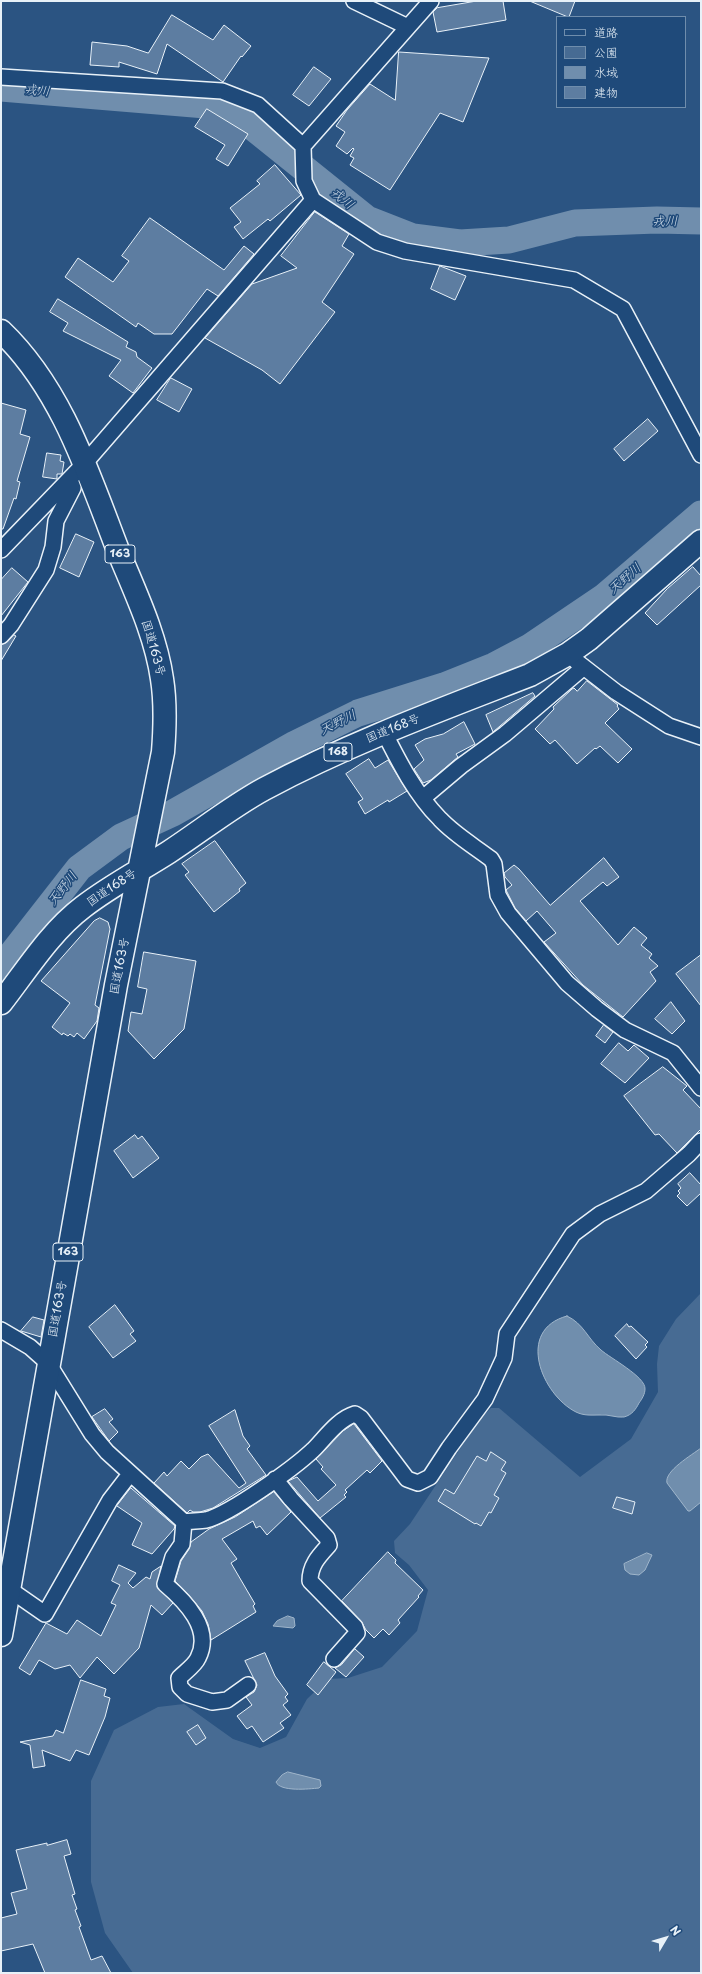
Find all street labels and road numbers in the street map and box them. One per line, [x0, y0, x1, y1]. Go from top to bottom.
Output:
road number: 163 [105, 545, 135, 563]
street label: 国道163号 [138, 618, 168, 678]
street label: 国道168号 [364, 712, 422, 746]
road number: 168 [324, 743, 352, 761]
street label: 国道168号 [84, 866, 140, 910]
street label: 国道163号 [107, 936, 133, 996]
road number: 163 [53, 1243, 83, 1261]
street label: 国道163号 [46, 1279, 70, 1339]

